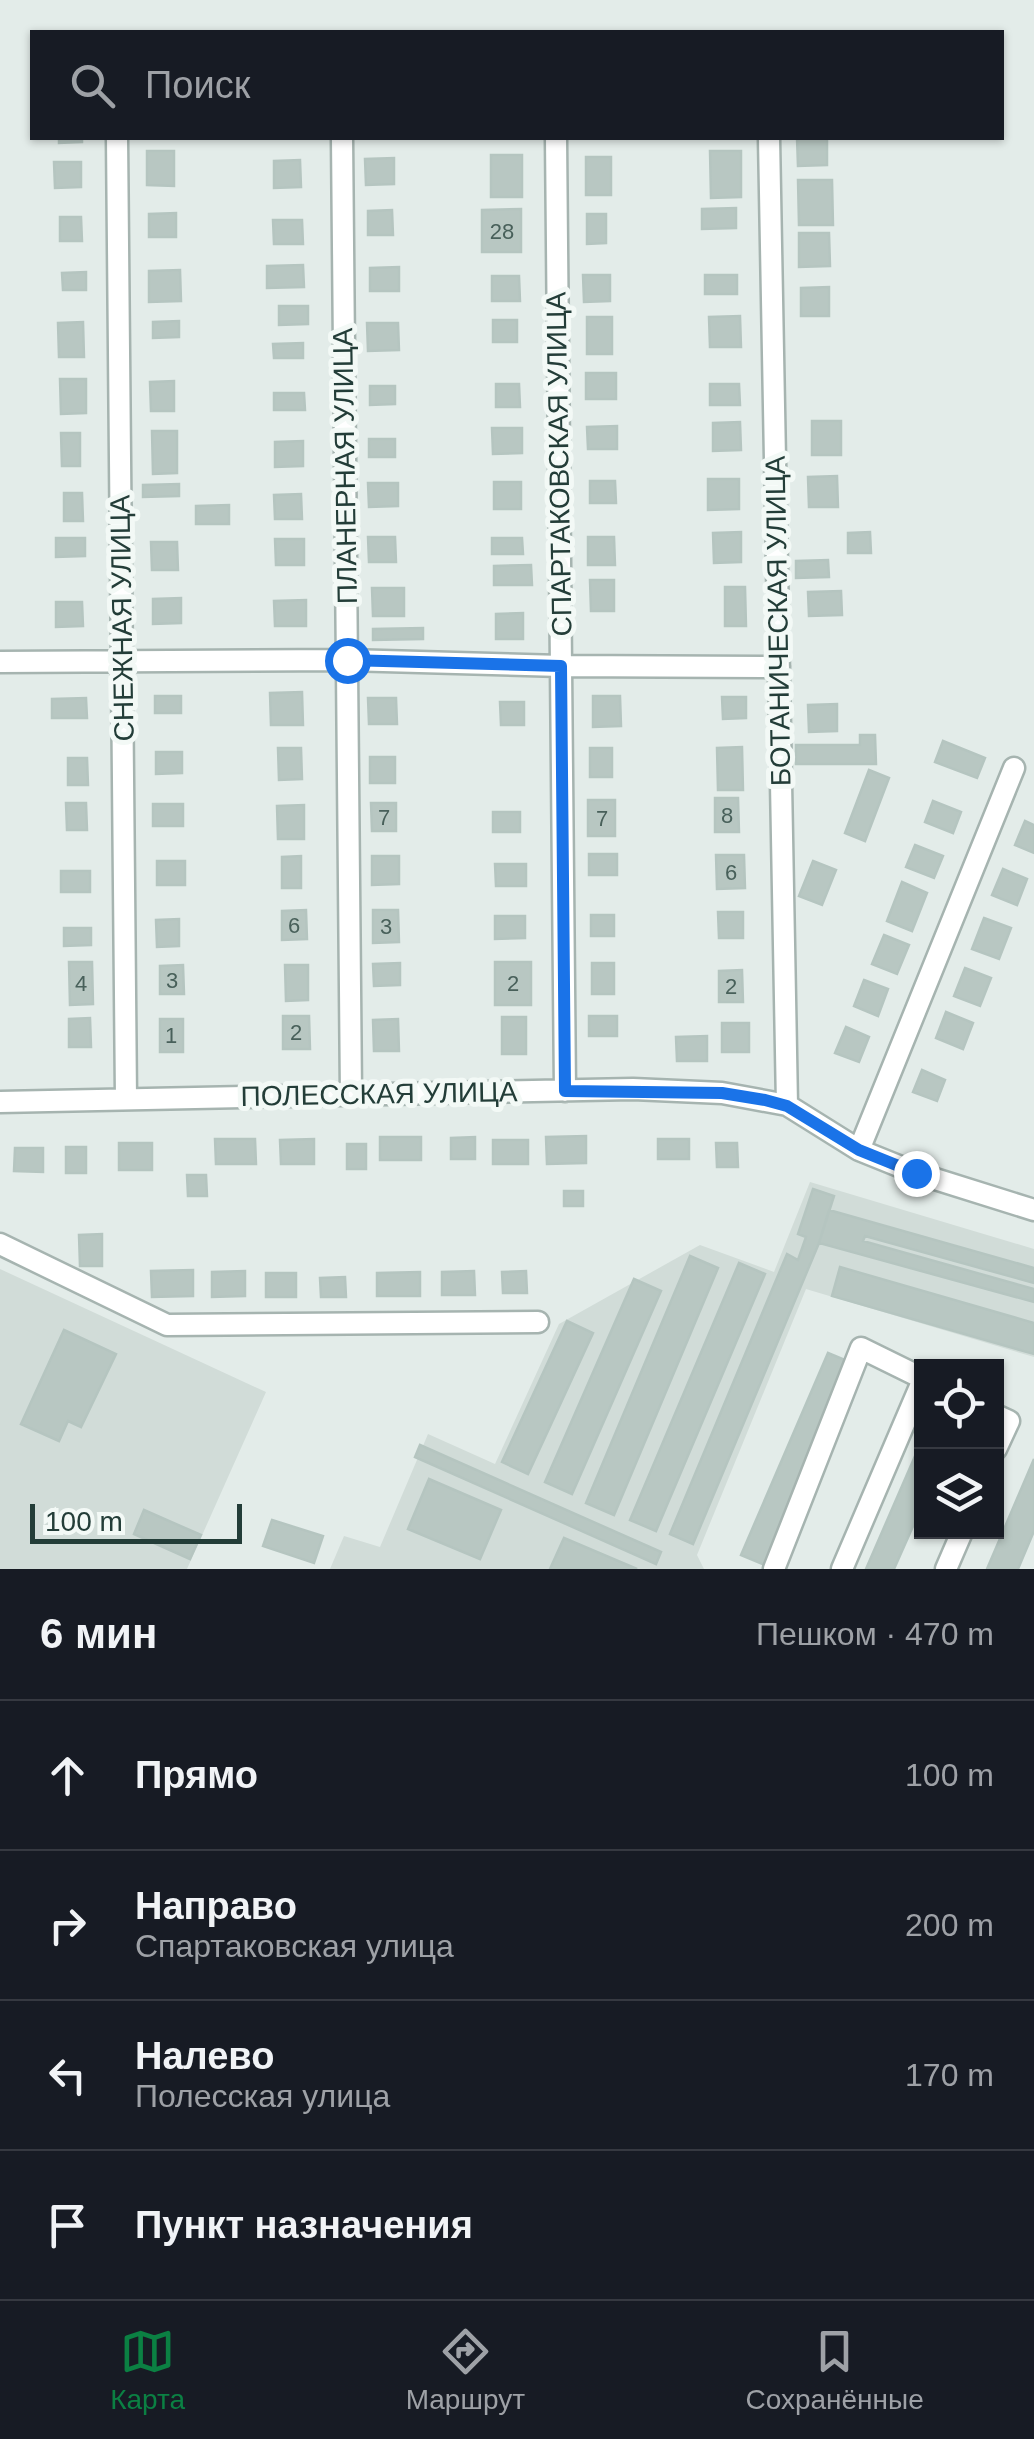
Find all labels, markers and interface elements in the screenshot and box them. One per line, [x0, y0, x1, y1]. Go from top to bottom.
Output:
search box [30, 30, 1004, 140]
icon: search [65, 58, 120, 113]
text: Поиск [145, 64, 250, 106]
house number: 28 [490, 219, 514, 244]
street label: СПАРТАКОВСКАЯ УЛИЦА [540, 291, 578, 637]
street label: ПЛАНЕРНАЯ УЛИЦА [327, 327, 363, 604]
street label: БОТАНИЧЕСКАЯ УЛИЦА [760, 455, 796, 786]
street label: СНЕЖНАЯ УЛИЦА [104, 494, 140, 742]
route start [325, 638, 371, 684]
house number: 8 [721, 803, 733, 828]
house number: 7 [378, 805, 390, 830]
house number: 7 [596, 806, 608, 831]
house number: 6 [725, 860, 737, 885]
house number: 6 [288, 913, 300, 938]
house number: 3 [380, 914, 392, 939]
house number: 3 [166, 968, 178, 993]
house number: 4 [75, 971, 87, 996]
house number: 2 [507, 971, 519, 996]
house number: 2 [725, 974, 737, 999]
house number: 2 [290, 1020, 302, 1045]
house number: 1 [165, 1023, 177, 1048]
street label: ПОЛЕССКАЯ УЛИЦА [240, 1076, 518, 1112]
route end [894, 1151, 940, 1197]
map controls [914, 1359, 1004, 1539]
button: locate [914, 1359, 1004, 1449]
button: layers [914, 1449, 1004, 1539]
scale bar [30, 1499, 242, 1544]
text: 100 m [45, 1506, 123, 1537]
text: 6 мин [40, 1610, 157, 1657]
text: Пешком · 470 m [756, 1616, 994, 1652]
icon: ahead [40, 1748, 95, 1803]
text: Прямо [135, 1754, 258, 1796]
text: 100 m [905, 1757, 994, 1793]
text: Направо [135, 1885, 297, 1927]
icon: right [40, 1898, 95, 1953]
text: 200 m [905, 1907, 994, 1943]
text: Спартаковская улица [135, 1928, 454, 1964]
text: Налево [135, 2035, 274, 2077]
icon: left [40, 2048, 95, 2103]
text: 170 m [905, 2057, 994, 2093]
text: Полесская улица [135, 2078, 390, 2114]
icon: arrive [40, 2198, 95, 2253]
text: Пункт назначения [135, 2204, 473, 2246]
tab: Карта [110, 2324, 185, 2416]
tab: Маршрут [406, 2324, 525, 2416]
tab: Сохранённые [745, 2324, 924, 2416]

